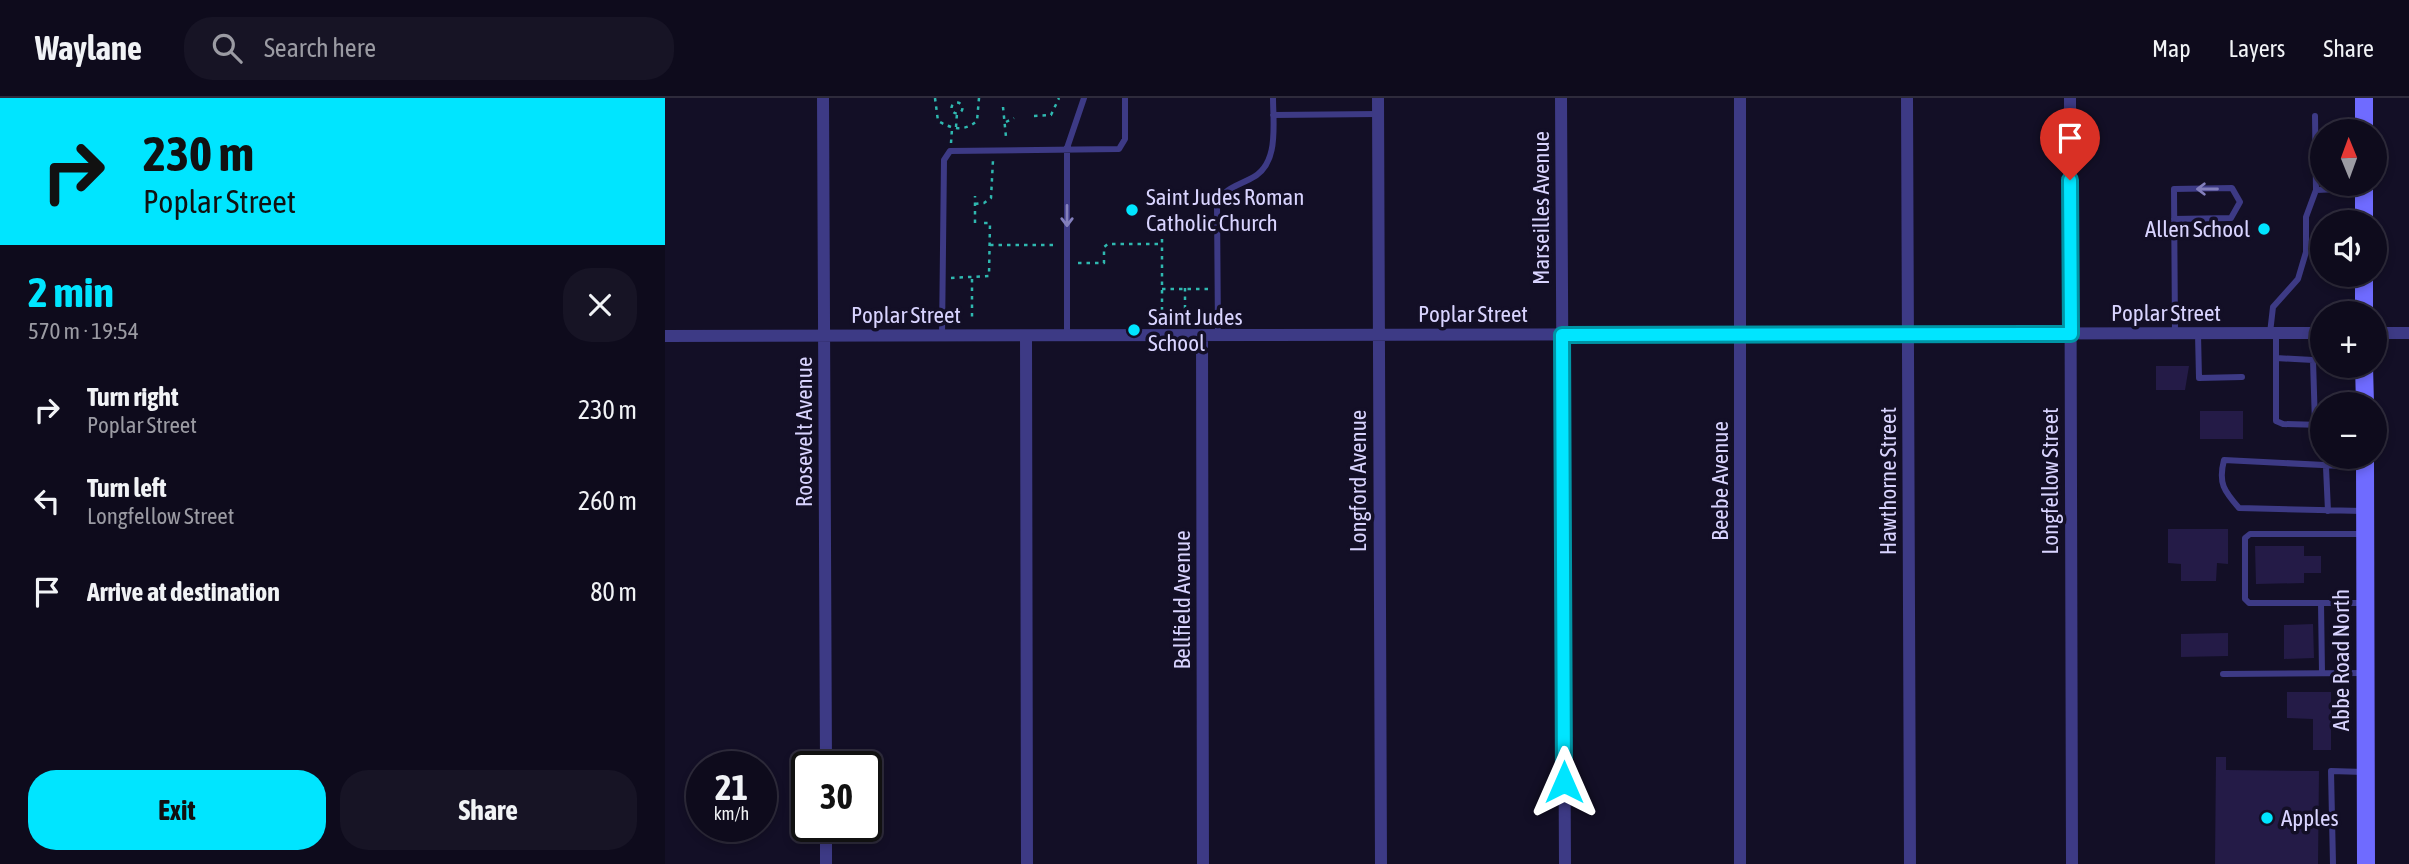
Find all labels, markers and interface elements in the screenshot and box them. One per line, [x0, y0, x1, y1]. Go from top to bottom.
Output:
search box [184, 17, 674, 80]
text: Waylane [35, 29, 142, 67]
icon: search [208, 29, 246, 67]
text: Search here [264, 33, 376, 63]
text: Map [2152, 35, 2191, 62]
text: Layers [2229, 35, 2285, 62]
text: Share [2323, 35, 2374, 62]
pin [2040, 108, 2100, 180]
icon: arrive [2051, 119, 2089, 157]
north arrow [2310, 119, 2387, 196]
map controls [2310, 119, 2387, 469]
text: 230 m [143, 125, 254, 181]
icon: right [28, 126, 119, 217]
street label: Marseilles Avenue [1528, 131, 1554, 285]
one-way arrow [2195, 182, 2218, 196]
text: Poplar Street [143, 183, 296, 220]
place label: Saint Judes Roman Catholic Church [1146, 184, 1304, 236]
marker: Saint Judes Roman Catholic Church [1124, 202, 1140, 218]
one-way arrow [1060, 205, 1074, 228]
button: sound [2310, 210, 2387, 287]
place label: Allen School [2145, 216, 2250, 242]
marker: Allen School [2256, 221, 2272, 237]
text: 2 min [28, 268, 114, 316]
button: close [563, 268, 637, 342]
street label: Poplar Street [2111, 300, 2221, 326]
street label: Poplar Street [1418, 301, 1528, 327]
button: + [2310, 301, 2387, 378]
street label: Poplar Street [851, 302, 961, 328]
place label: Saint Judes School [1148, 304, 1243, 356]
text: 570 m · 19:54 [28, 318, 139, 344]
marker: Saint Judes School [1126, 322, 1142, 338]
street label: Roosevelt Avenue [791, 357, 817, 507]
text: Turn right [87, 382, 178, 412]
icon: right [28, 391, 66, 429]
button: − [2310, 392, 2387, 469]
text: 230 m [578, 395, 637, 425]
street label: Hawthorne Street [1875, 407, 1901, 555]
street label: Longfellow Street [2037, 407, 2063, 555]
street label: Longford Avenue [1345, 410, 1371, 552]
text: Poplar Street [87, 412, 197, 438]
street label: Beebe Avenue [1707, 421, 1733, 541]
text: Turn left [87, 473, 167, 503]
icon: left [28, 482, 66, 520]
text: 260 m [578, 486, 637, 516]
text: Longfellow Street [87, 503, 234, 529]
street label: Bellfield Avenue [1169, 530, 1195, 670]
icon: arrive [28, 573, 66, 611]
text: Arrive at destination [87, 577, 280, 607]
text: 80 m [590, 577, 637, 607]
street label: Abbe Road North [2328, 589, 2354, 731]
position arrow [1527, 745, 1601, 819]
speed limit sign: 30 [791, 751, 882, 842]
text: 21 [715, 767, 748, 807]
button: Exit [28, 770, 326, 850]
button: Share [340, 770, 637, 850]
text: km/h [714, 803, 749, 824]
place label: Apples [2281, 805, 2339, 831]
marker: Apples [2259, 810, 2275, 826]

